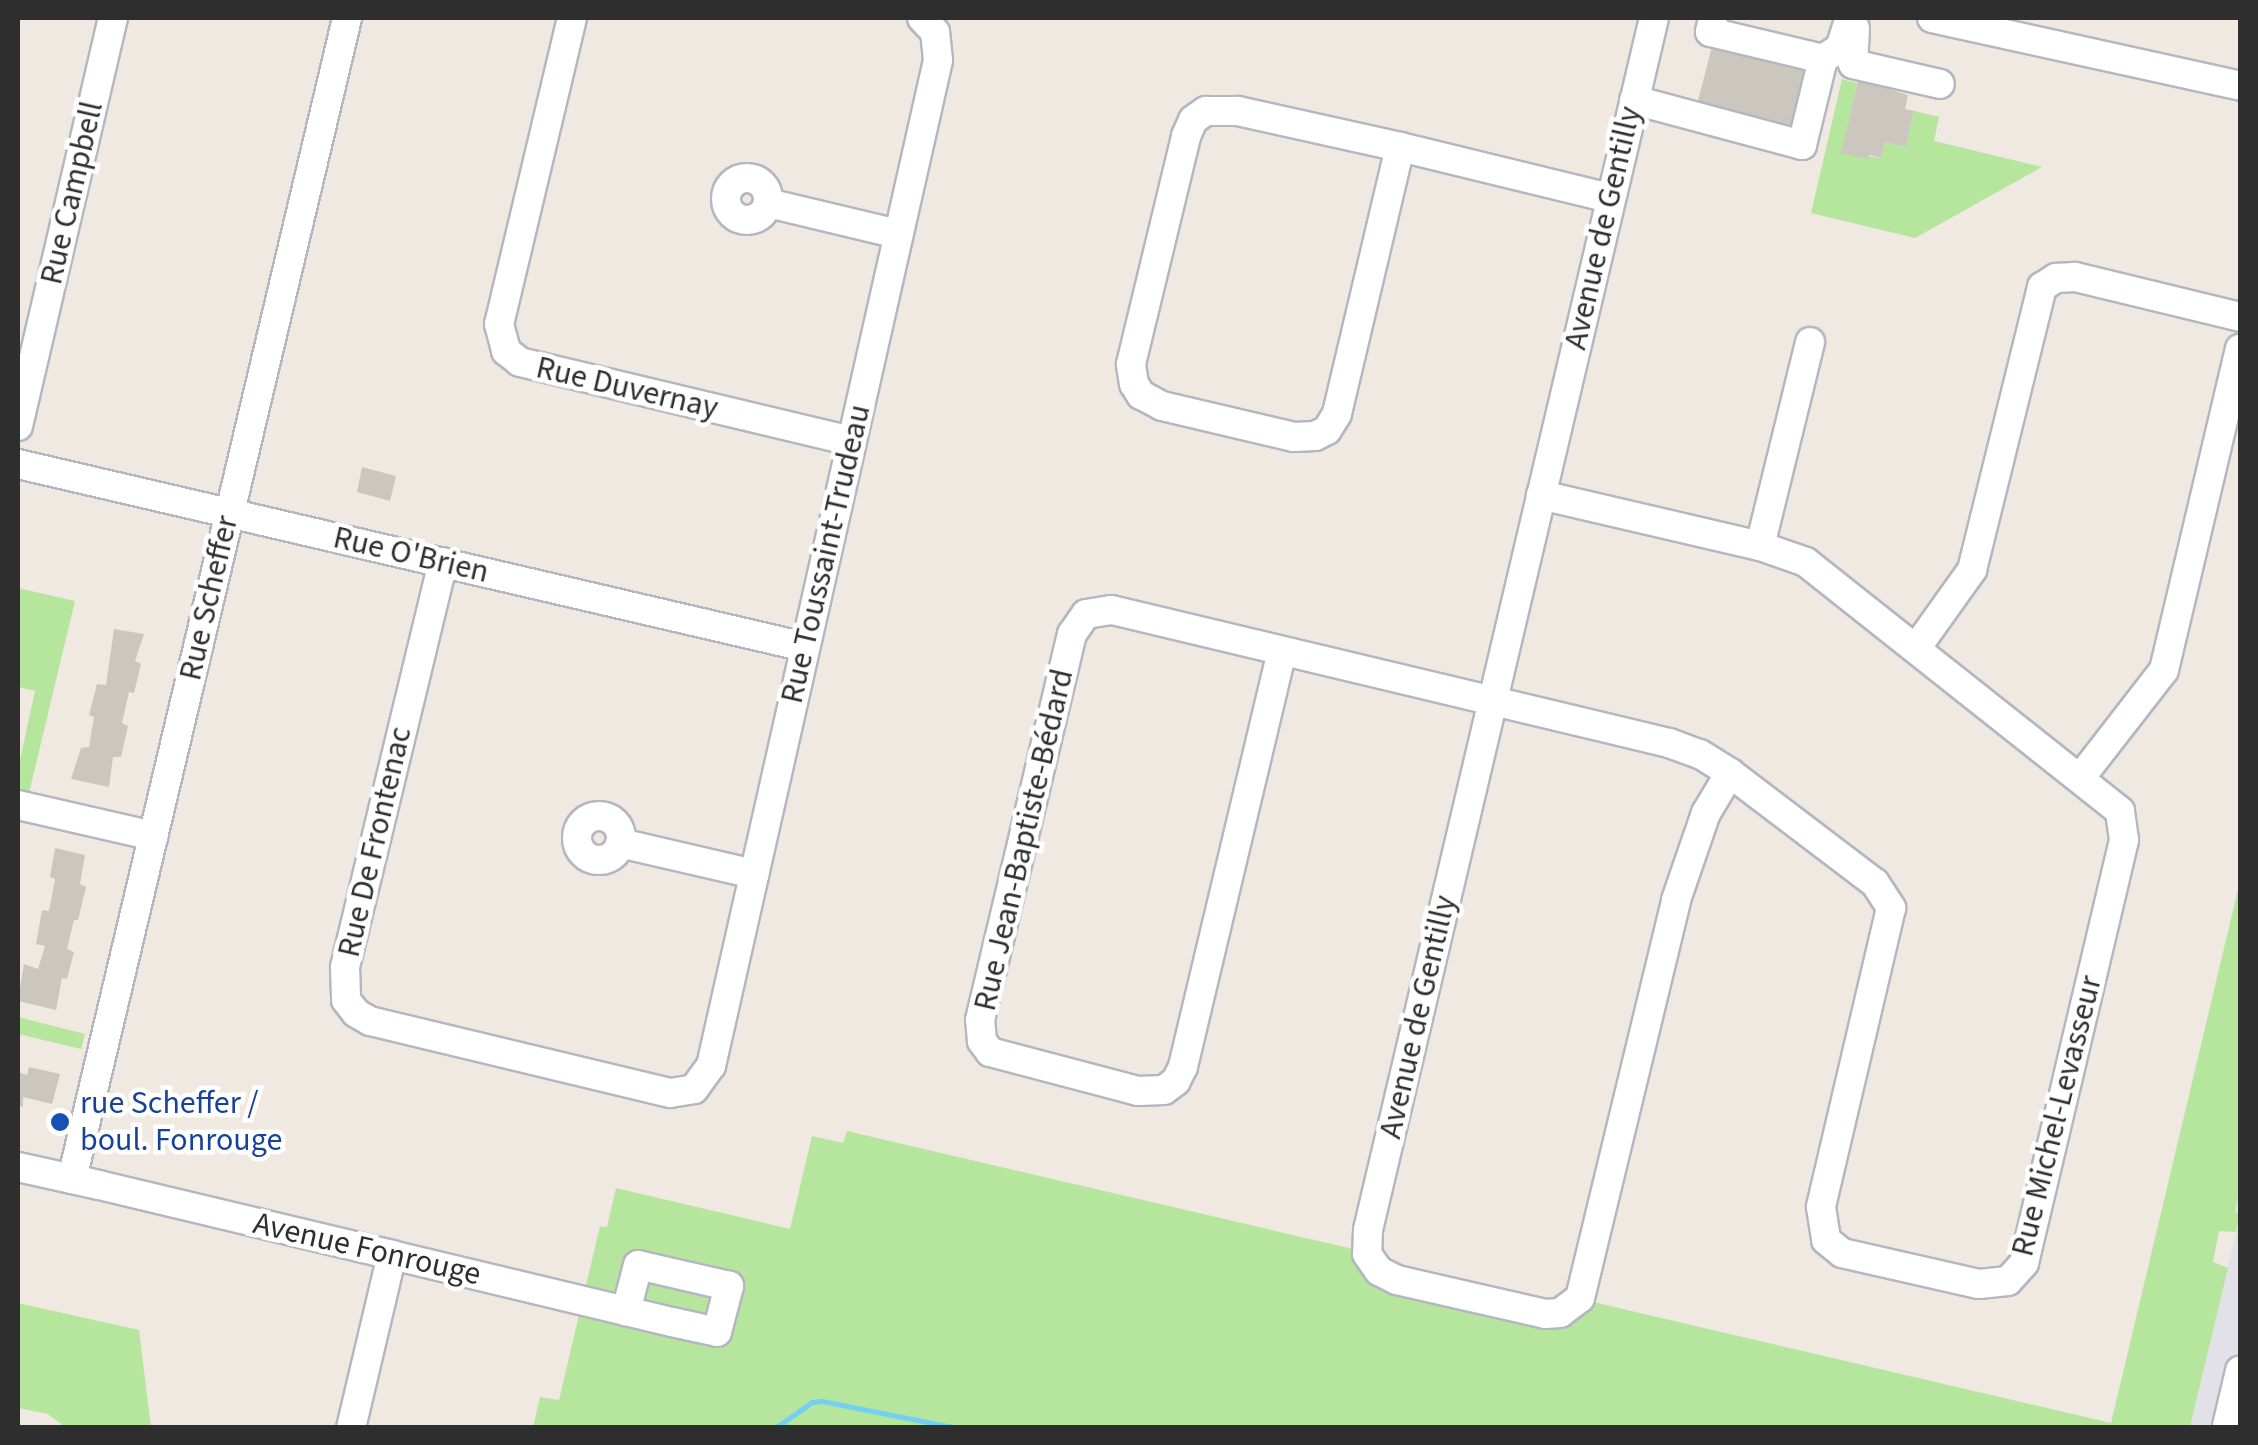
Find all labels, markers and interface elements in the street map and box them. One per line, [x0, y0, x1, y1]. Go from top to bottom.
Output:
street label: Rue Campbell [32, 98, 112, 288]
street label: Avenue de Gentilly [1556, 103, 1650, 353]
street label: Rue Duvernay [532, 348, 722, 428]
street label: Rue Toussaint-Trudeau [773, 401, 879, 707]
street label: Rue Scheffer [171, 512, 247, 684]
street label: Rue O'Brien [330, 518, 492, 592]
street label: Rue Jean-Baptiste-Bédard [966, 665, 1082, 1015]
street label: Rue De Frontenac [330, 723, 420, 961]
street label: Avenue de Gentilly [1371, 892, 1465, 1142]
street label: Rue Michel-Levasseur [2004, 972, 2110, 1260]
place label: rue Scheffer / boul. Fonrouge [80, 1085, 282, 1160]
marker: rue Scheffer / boul. Fonrouge [49, 1111, 71, 1133]
street label: Avenue Fonrouge [249, 1204, 485, 1294]

